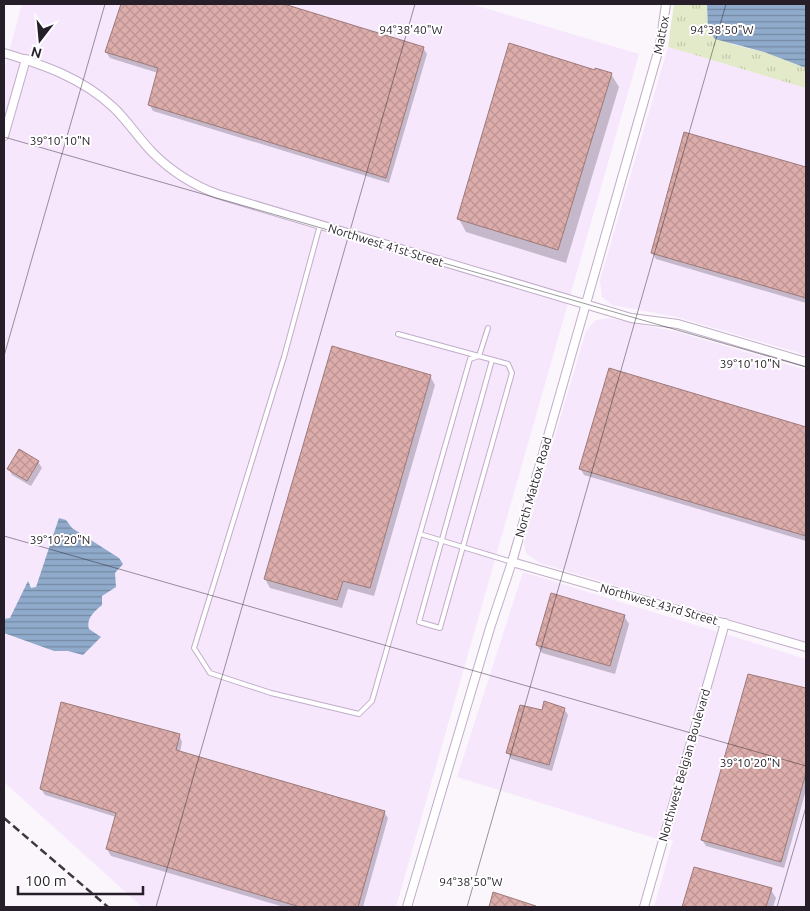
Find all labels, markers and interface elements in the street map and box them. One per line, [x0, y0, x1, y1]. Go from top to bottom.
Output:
north arrow [15, 15, 65, 65]
street label: Mattox [651, 15, 671, 55]
text: 94°38'40"W [379, 23, 443, 36]
text: 94°38'50"W [690, 23, 754, 36]
text: N [29, 43, 44, 62]
text: 39°10'10"N [30, 134, 90, 147]
street label: Northwest 41st Street [327, 221, 446, 269]
text: 39°10'10"N [720, 357, 780, 370]
street label: North Mattox Road [512, 435, 554, 539]
text: 39°10'20"N [30, 533, 90, 546]
street label: Northwest 43rd Street [599, 581, 720, 627]
street label: Northwest Belgian Boulevard [656, 687, 712, 843]
text: 39°10'20"N [720, 756, 780, 769]
scale bar [18, 864, 142, 896]
text: 100 m [25, 872, 67, 889]
text: 94°38'50"W [439, 875, 503, 888]

